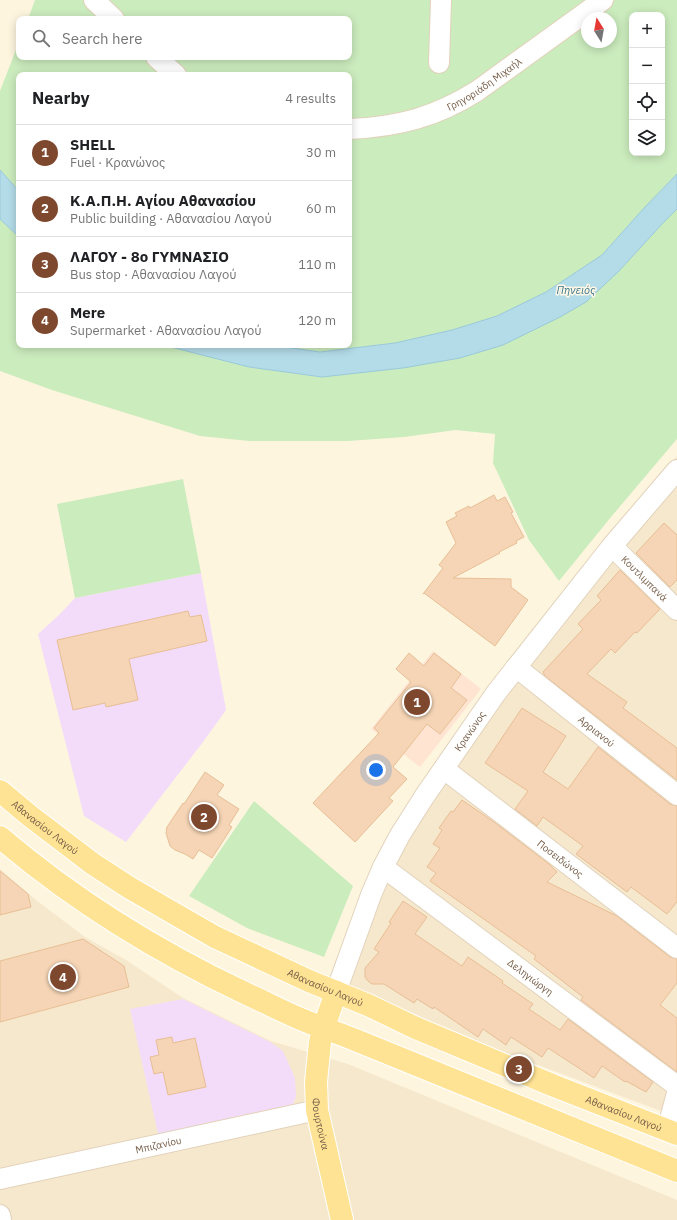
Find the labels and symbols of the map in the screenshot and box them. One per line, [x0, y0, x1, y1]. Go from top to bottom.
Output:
north arrow [581, 12, 617, 48]
street label: Γρηγοριάδη Μιχαήλ [445, 54, 525, 113]
water label: Πηνειός [557, 283, 596, 297]
street label: Κουτλιμπανά [619, 553, 671, 604]
pin: 1 [404, 687, 430, 717]
street label: Κρανώνος [451, 708, 488, 754]
street label: Αρριανού [576, 713, 618, 750]
your location [366, 760, 386, 780]
street label: Αθανασίου Λαγού [9, 797, 81, 857]
pin: 2 [191, 802, 217, 832]
street label: Ποσειδώνος [535, 837, 586, 881]
street label: Δεληγιώργη [505, 956, 556, 998]
pin: 4 [50, 962, 76, 992]
street label: Αθανασίου Λαγού [286, 965, 366, 1009]
pin: 3 [506, 1054, 532, 1084]
street label: Αθανασίου Λαγού [584, 1092, 664, 1134]
street label: Φουρτούνα [310, 1098, 332, 1152]
street label: Μπιζανίου [134, 1133, 183, 1156]

